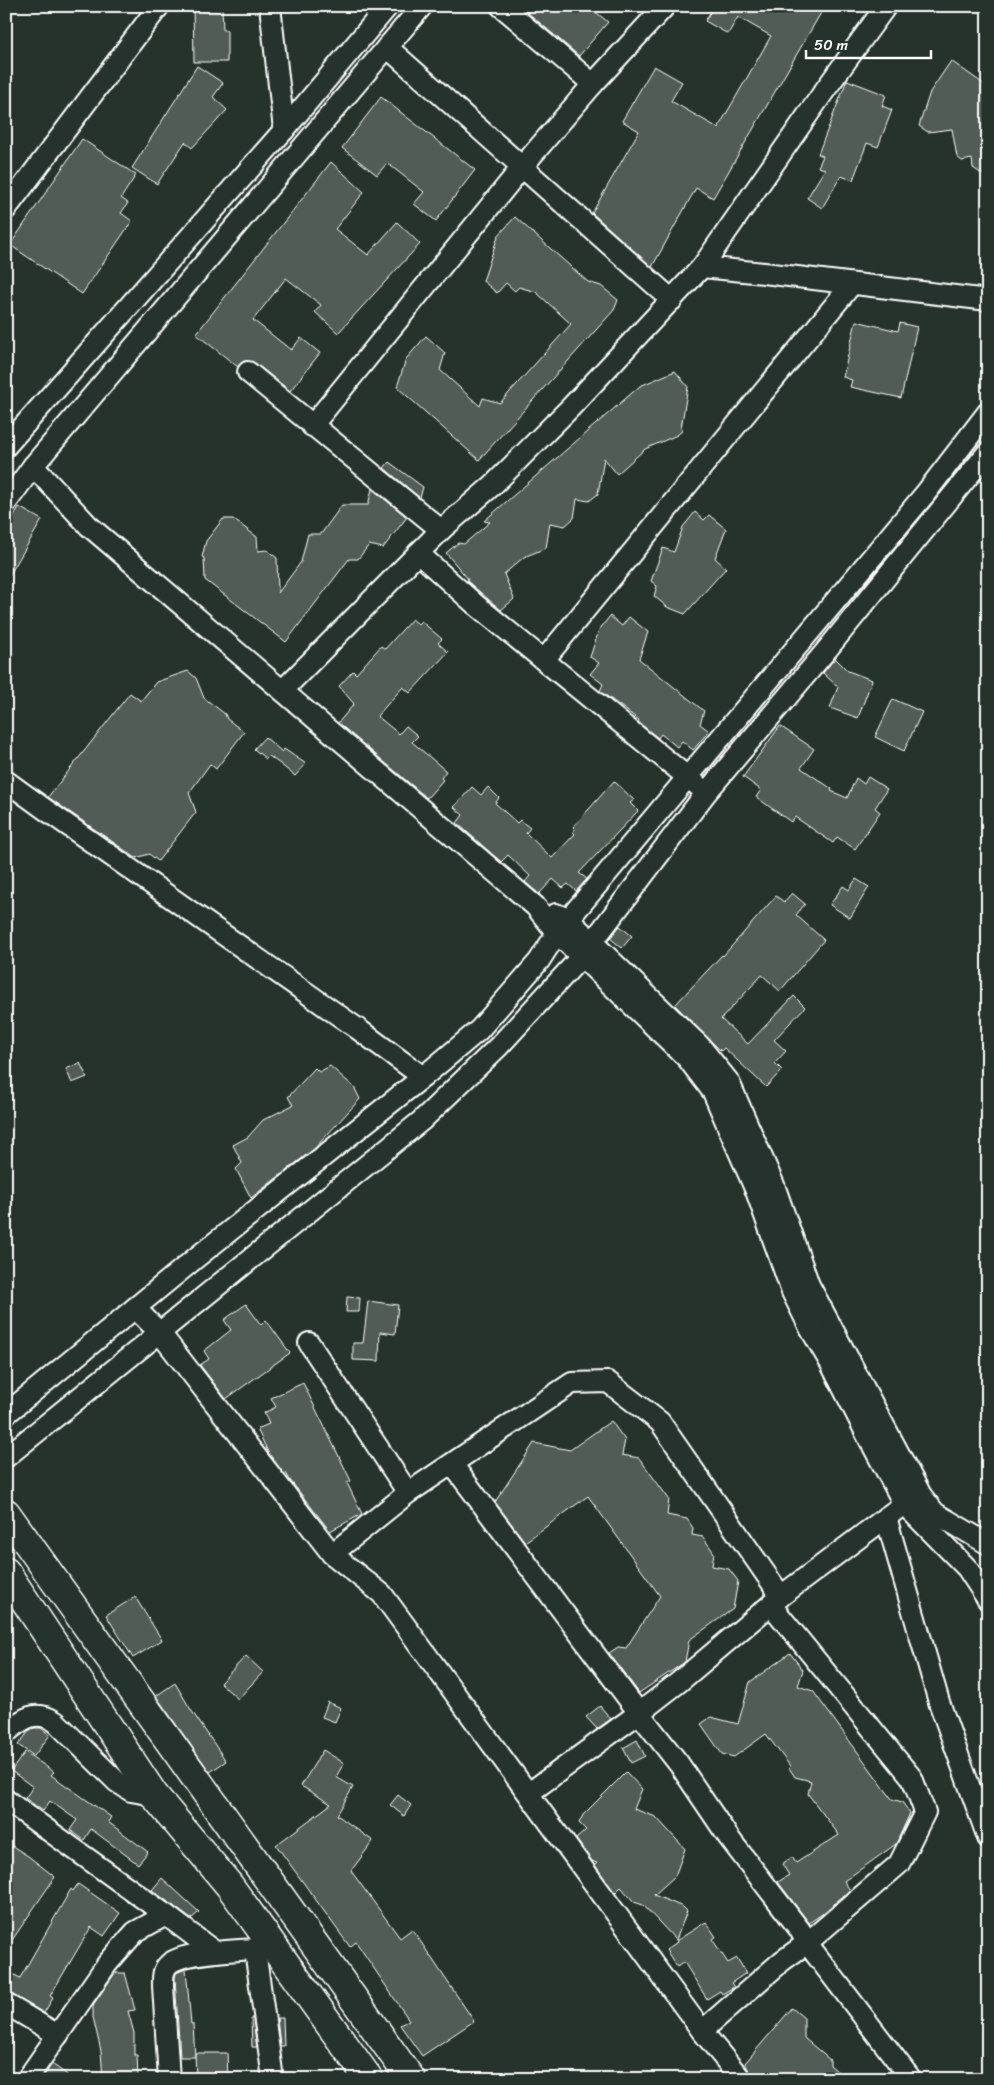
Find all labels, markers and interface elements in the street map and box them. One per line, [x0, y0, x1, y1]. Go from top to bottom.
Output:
scale bar [806, 28, 932, 60]
text: 50 m [814, 32, 849, 58]

